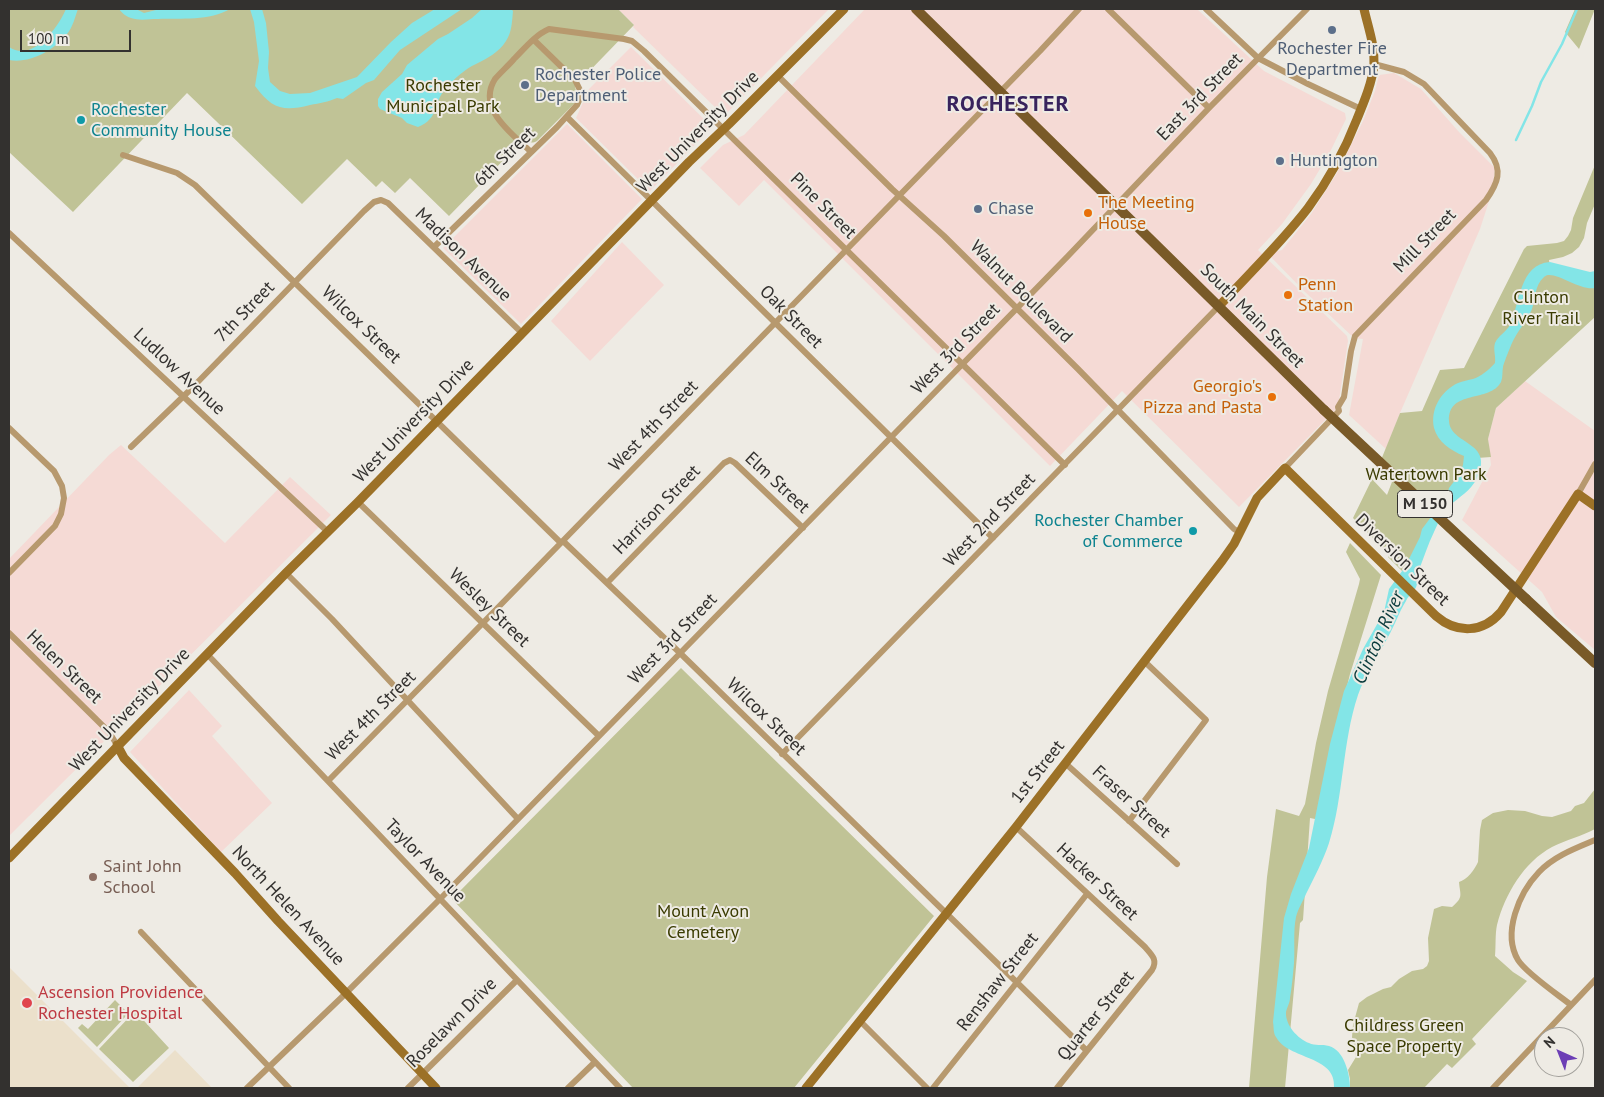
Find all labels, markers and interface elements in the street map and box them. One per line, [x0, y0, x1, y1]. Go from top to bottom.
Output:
scale bar [22, 20, 134, 52]
marker: Rochester Fire Department [1326, 24, 1338, 36]
text: 100 m [28, 29, 69, 48]
place label: Rochester Fire Department [1277, 38, 1387, 80]
street label: East 3rd Street [1153, 49, 1247, 145]
place label: Rochester Police Department [535, 64, 661, 106]
street label: West University Drive [632, 66, 764, 198]
park label: Rochester Municipal Park [386, 75, 500, 118]
marker: Rochester Police Department [519, 79, 531, 91]
district label: ROCHESTER [945, 92, 1071, 118]
place label: Rochester Community House [91, 99, 231, 142]
marker: Rochester Community House [75, 114, 87, 126]
street label: 6th Street [470, 123, 540, 191]
place label: Huntington [1290, 150, 1377, 172]
marker: Huntington [1274, 155, 1286, 167]
street label: Pine Street [785, 168, 861, 244]
place label: The Meeting House [1098, 192, 1195, 234]
place label: Chase [988, 198, 1034, 220]
marker: Chase [972, 203, 984, 215]
street label: Madison Avenue [410, 204, 516, 306]
street label: Mill Street [1389, 205, 1461, 277]
marker: The Meeting House [1082, 207, 1094, 219]
street label: Walnut Boulevard [965, 236, 1077, 348]
street label: South Main Street [1195, 259, 1309, 373]
place label: Penn Station [1298, 274, 1353, 316]
street label: 7th Street [211, 277, 279, 347]
street label: Oak Street [755, 281, 827, 353]
street label: Wilcox Street [317, 282, 405, 368]
park label: Clinton River Trail [1502, 287, 1580, 330]
marker: Penn Station [1282, 289, 1294, 301]
street label: West 3rd Street [907, 299, 1005, 399]
street label: Ludlow Avenue [129, 324, 229, 420]
street label: West University Drive [349, 355, 479, 487]
street label: West 4th Street [605, 376, 703, 476]
place label: Georgio's Pizza and Pasta [1143, 376, 1262, 418]
marker: Georgio's Pizza and Pasta [1266, 391, 1278, 403]
street label: Elm Street [740, 448, 814, 518]
street label: Harrison Street [609, 461, 705, 559]
park label: Watertown Park [1365, 464, 1487, 486]
street label: West 2nd Street [940, 469, 1040, 571]
road number: M 150 [1398, 490, 1452, 518]
place label: Rochester Chamber of Commerce [1034, 510, 1183, 552]
street label: Diversion Street [1350, 510, 1454, 610]
marker: Rochester Chamber of Commerce [1187, 525, 1199, 537]
street label: Wesley Street [444, 564, 534, 652]
water label: Clinton River [1348, 588, 1410, 688]
street label: West 3rd Street [624, 589, 722, 689]
street label: Helen Street [22, 626, 106, 708]
street label: West University Drive [65, 644, 195, 776]
street label: West 4th Street [322, 667, 420, 765]
street label: Wilcox Street [722, 674, 810, 760]
street label: 1st Street [1007, 736, 1069, 808]
street label: Fraser Street [1087, 761, 1175, 843]
street label: Taylor Avenue [380, 815, 470, 907]
street label: Hacker Street [1052, 839, 1142, 925]
street label: North Helen Avenue [227, 842, 349, 970]
place label: Saint John School [103, 856, 182, 899]
marker: Saint John School [87, 871, 99, 883]
park label: Mount Avon Cemetery [657, 901, 749, 944]
street label: Renshaw Street [953, 928, 1043, 1036]
street label: Quarter Street [1053, 967, 1139, 1065]
street label: Roselawn Drive [402, 973, 502, 1073]
place label: Ascension Providence Rochester Hospital [38, 982, 204, 1024]
marker: Ascension Providence Rochester Hospital [20, 996, 34, 1010]
park label: Childress Green Space Property [1344, 1015, 1464, 1058]
north arrow [1534, 1027, 1584, 1077]
text: N [1540, 1032, 1559, 1052]

